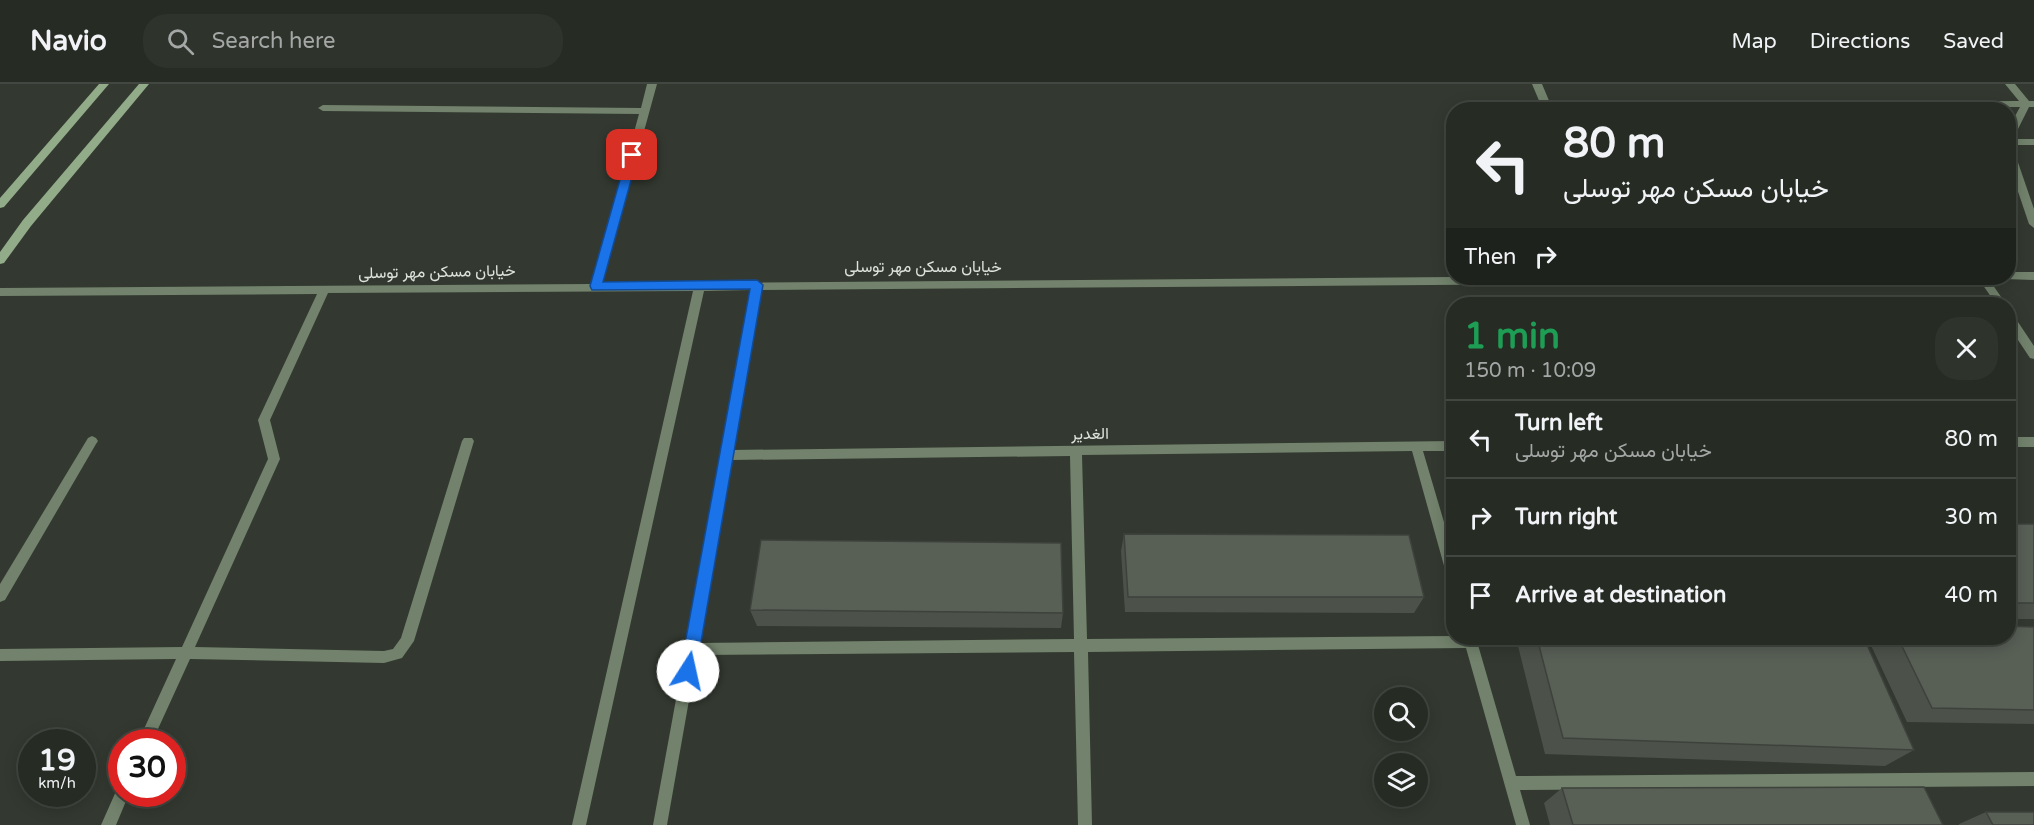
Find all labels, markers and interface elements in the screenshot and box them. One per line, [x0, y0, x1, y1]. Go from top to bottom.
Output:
search box [143, 14, 563, 68]
text: Navio [30, 24, 107, 58]
icon: search [164, 25, 197, 58]
text: Search here [212, 28, 336, 54]
text: Map [1731, 29, 1777, 54]
text: Directions [1810, 29, 1910, 54]
text: Saved [1943, 29, 2004, 54]
text: 80 m [1563, 118, 1665, 169]
icon: left [1464, 126, 1542, 204]
pin [606, 129, 657, 180]
icon: arrive [615, 138, 648, 171]
text: خیابان مسکن مهر توسلی [1563, 172, 1829, 205]
icon: right [1529, 240, 1562, 273]
text: Then [1464, 244, 1517, 270]
street label: خیابان مسکن مهر توسلی [844, 257, 1002, 277]
street label: خیابان مسکن مهر توسلی [358, 261, 516, 283]
text: 1 min [1464, 315, 1560, 358]
button: close [1935, 317, 1998, 380]
text: 150 m · 10:09 [1464, 359, 1596, 383]
text: Turn left [1515, 410, 1603, 436]
icon: left [1464, 423, 1497, 456]
street label: الغدیر [1070, 424, 1109, 444]
text: 80 m [1944, 426, 1998, 452]
text: خیابان مسکن مهر توسلی [1515, 439, 1712, 463]
icon: right [1464, 501, 1497, 534]
text: Turn right [1515, 504, 1617, 530]
text: 30 m [1944, 504, 1998, 530]
icon: arrive [1464, 579, 1497, 612]
text: Arrive at destination [1515, 582, 1726, 608]
text: 40 m [1944, 582, 1998, 608]
position arrow [656, 639, 720, 703]
map controls [1374, 687, 1428, 807]
button: search [1374, 687, 1428, 741]
speed limit sign: 30 [108, 729, 186, 807]
text: 19 [38, 742, 76, 779]
button: layers [1374, 753, 1428, 807]
text: km/h [38, 774, 76, 792]

